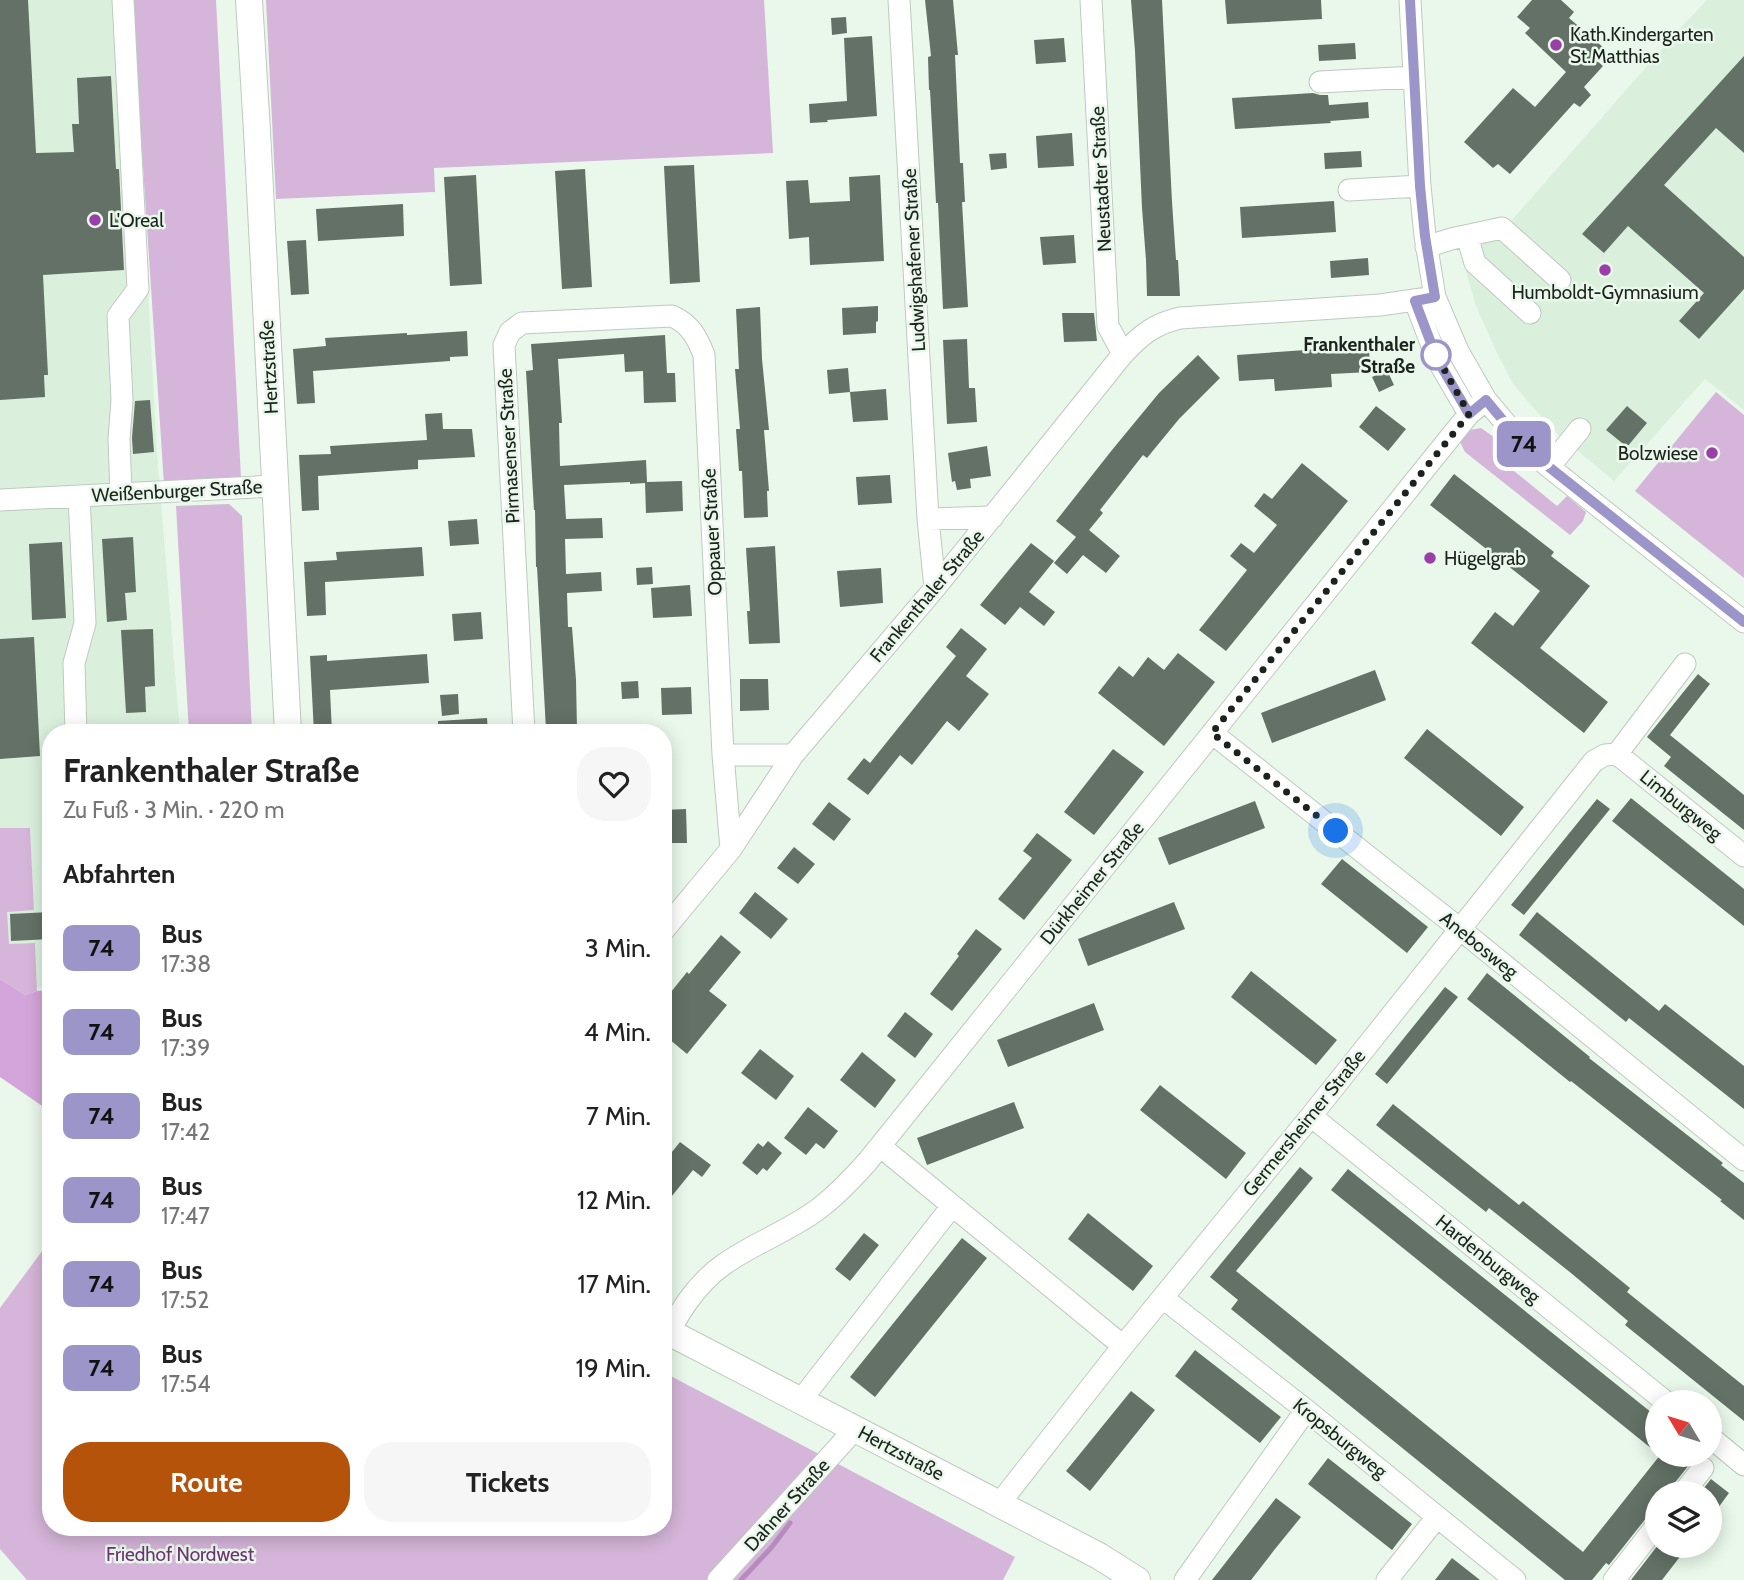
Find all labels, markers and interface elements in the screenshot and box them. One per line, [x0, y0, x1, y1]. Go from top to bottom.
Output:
place label: Kath.Kindergarten St.Matthias [1570, 23, 1714, 68]
marker: Kath.Kindergarten St.Matthias [1548, 37, 1564, 53]
street label: Neustadter Straße [1086, 105, 1116, 252]
street label: Ludwigshafener Straße [898, 167, 930, 352]
place label: L'Oreal [109, 209, 164, 232]
marker: L'Oreal [87, 212, 103, 228]
marker: Humboldt-Gymnasium [1597, 262, 1613, 278]
place label: Humboldt-Gymnasium [1511, 281, 1699, 304]
street label: Hertzstraße [255, 319, 283, 415]
place label: Frankenthaler Straße [1303, 333, 1416, 378]
marker: Frankenthaler Straße [1421, 340, 1451, 370]
street label: Pirmasenser Straße [493, 368, 525, 524]
line badge: 74 [1492, 421, 1556, 467]
text: 74 [1511, 429, 1537, 458]
place label: Bolzwiese [1618, 442, 1698, 465]
marker: Bolzwiese [1704, 445, 1720, 461]
street label: Oppauer Straße [697, 467, 727, 596]
street label: Weißenburger Straße [91, 475, 263, 507]
street label: Frankenthaler Straße [865, 525, 989, 667]
place label: Hügelgrab [1444, 547, 1526, 570]
marker: Hügelgrab [1422, 550, 1438, 566]
button: heart [577, 747, 651, 821]
text: Frankenthaler Straße [63, 750, 359, 790]
street label: Limburgweg [1635, 765, 1727, 845]
text: Zu Fuß · 3 Min. · 220 m [63, 796, 284, 824]
your location [1318, 813, 1353, 848]
street label: Dürkheimer Straße [1035, 817, 1149, 949]
text: Abfahrten [63, 858, 175, 890]
street label: Anebosweg [1435, 907, 1523, 984]
text: Bus [161, 918, 202, 950]
text: 3 Min. [585, 932, 651, 964]
text: 74 [88, 933, 115, 962]
text: 17:38 [161, 950, 211, 978]
text: Bus [161, 1002, 202, 1034]
text: 4 Min. [584, 1016, 651, 1048]
text: 74 [88, 1017, 115, 1046]
text: 17:39 [161, 1034, 210, 1062]
street label: Germersheimer Straße [1238, 1045, 1370, 1201]
text: Bus [161, 1086, 202, 1118]
text: 7 Min. [586, 1100, 651, 1132]
text: 74 [88, 1101, 115, 1130]
text: 17:42 [161, 1118, 210, 1146]
text: Bus [161, 1170, 202, 1202]
text: 12 Min. [577, 1184, 651, 1216]
text: 74 [88, 1185, 115, 1214]
text: 17:47 [161, 1202, 210, 1230]
street label: Hardenburgweg [1431, 1210, 1545, 1308]
text: Bus [161, 1254, 202, 1286]
text: 17 Min. [577, 1268, 651, 1300]
text: 74 [88, 1269, 115, 1298]
text: 17:52 [161, 1286, 209, 1314]
text: Bus [161, 1338, 202, 1370]
text: 19 Min. [576, 1352, 651, 1384]
text: 74 [88, 1353, 115, 1382]
text: 17:54 [161, 1370, 211, 1398]
north arrow [1645, 1390, 1722, 1466]
map controls [1645, 1390, 1722, 1558]
street label: Kropsburgweg [1288, 1393, 1392, 1483]
street label: Hertzstraße [854, 1421, 948, 1485]
button: Route [63, 1442, 350, 1522]
button: Tickets [364, 1442, 651, 1522]
street label: Dahner Straße [739, 1454, 835, 1556]
button: layers [1645, 1481, 1722, 1558]
park label: Friedhof Nordwest [106, 1543, 255, 1566]

